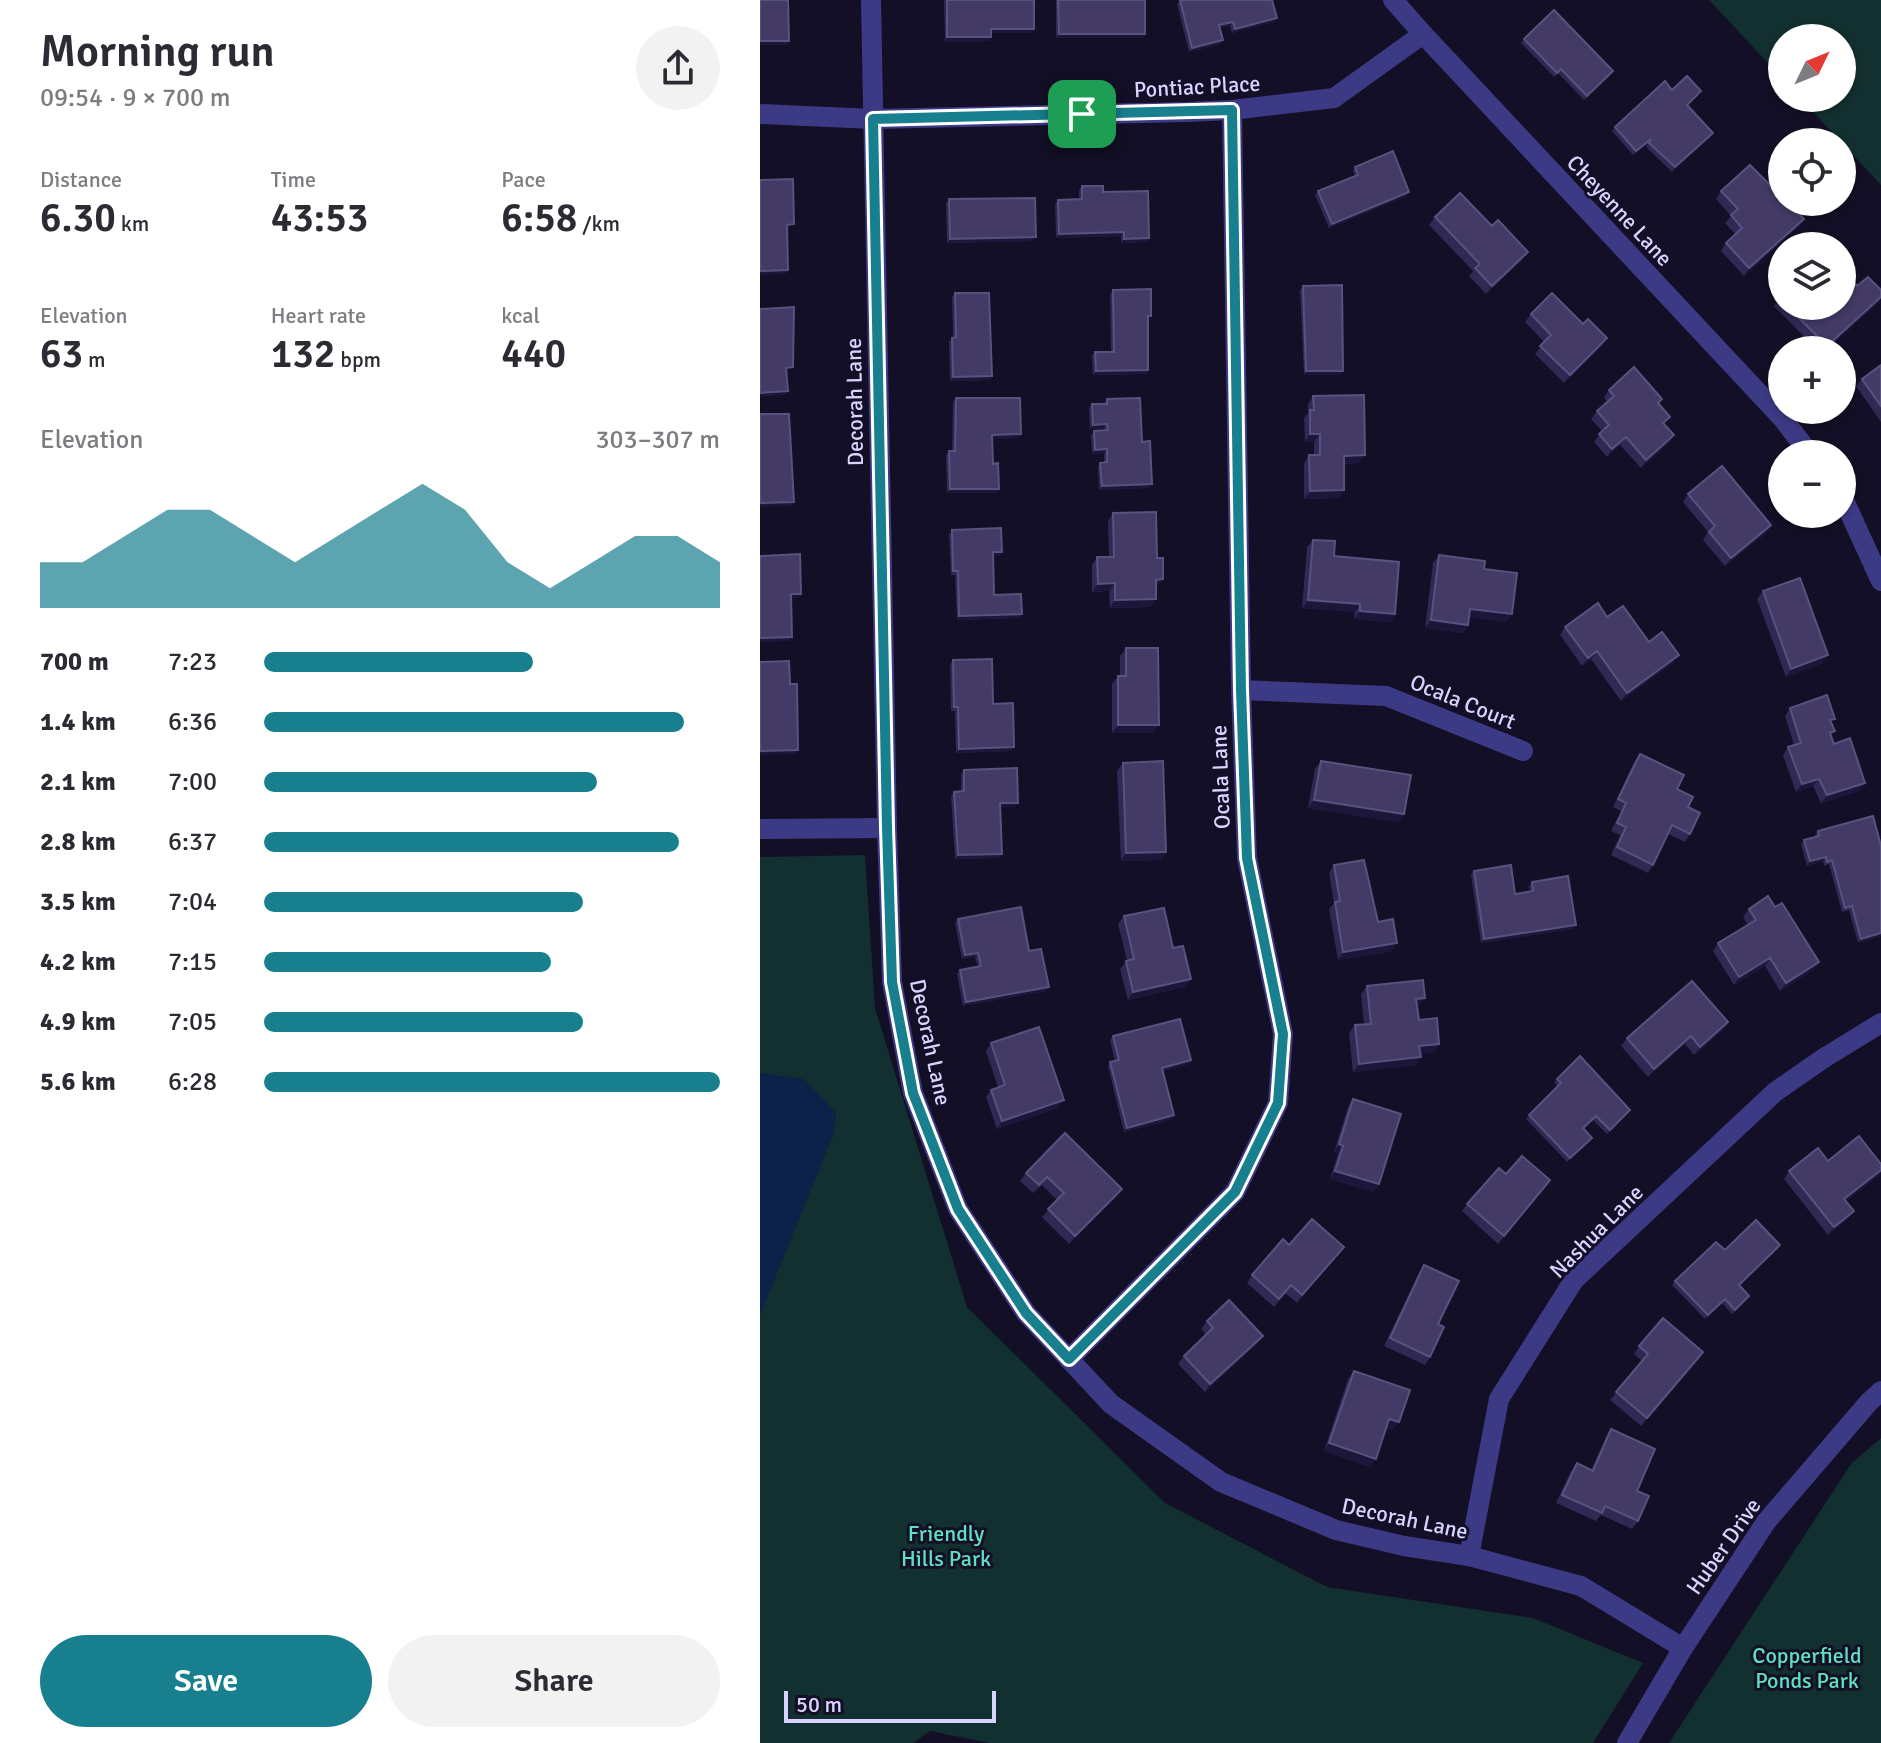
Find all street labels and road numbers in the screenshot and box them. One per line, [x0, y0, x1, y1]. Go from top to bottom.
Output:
street label: Pontiac Place [1133, 70, 1261, 103]
street label: Cheyenne Lane [1561, 149, 1678, 272]
street label: Decorah Lane [840, 338, 869, 466]
street label: Ocala Court [1406, 668, 1520, 735]
street label: Ocala Lane [1205, 725, 1236, 829]
street label: Decorah Lane [904, 977, 957, 1108]
street label: Nashua Lane [1544, 1179, 1649, 1284]
street label: Decorah Lane [1339, 1492, 1470, 1545]
street label: Huber Drive [1680, 1493, 1766, 1600]

